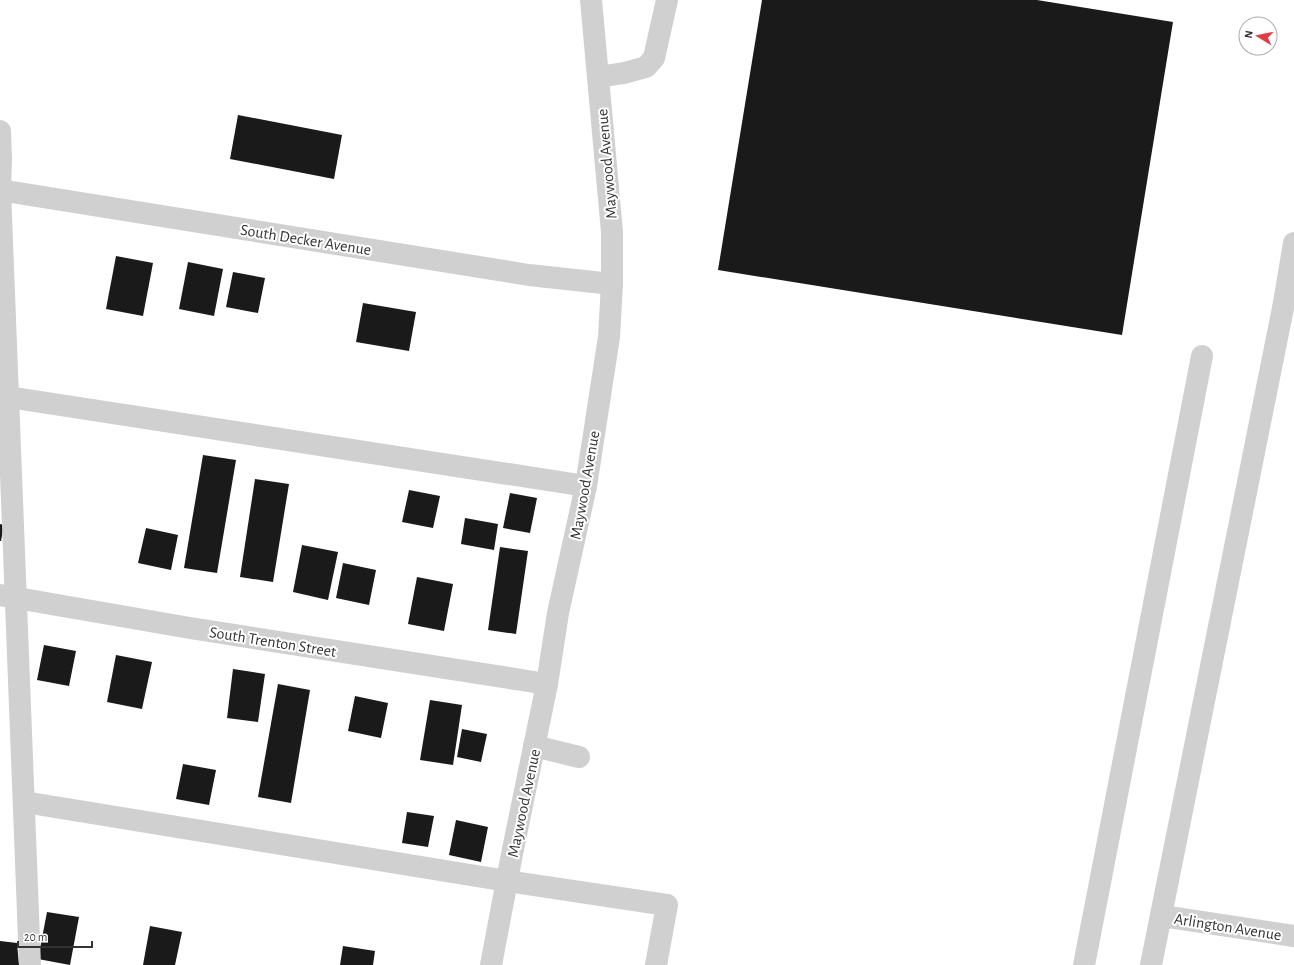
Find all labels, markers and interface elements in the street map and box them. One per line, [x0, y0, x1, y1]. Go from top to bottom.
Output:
north arrow [1238, 16, 1278, 56]
text: N [1243, 30, 1255, 39]
street label: Maywood Avenue [594, 108, 621, 220]
street label: South Decker Avenue [239, 222, 372, 258]
street label: Maywood Avenue [568, 429, 603, 541]
street label: South Trenton Street [208, 624, 337, 660]
street label: Maywood Avenue [505, 748, 544, 859]
street label: Arlington Avenue [1173, 911, 1283, 943]
scale bar [18, 923, 92, 949]
text: 20 m [24, 931, 47, 943]

